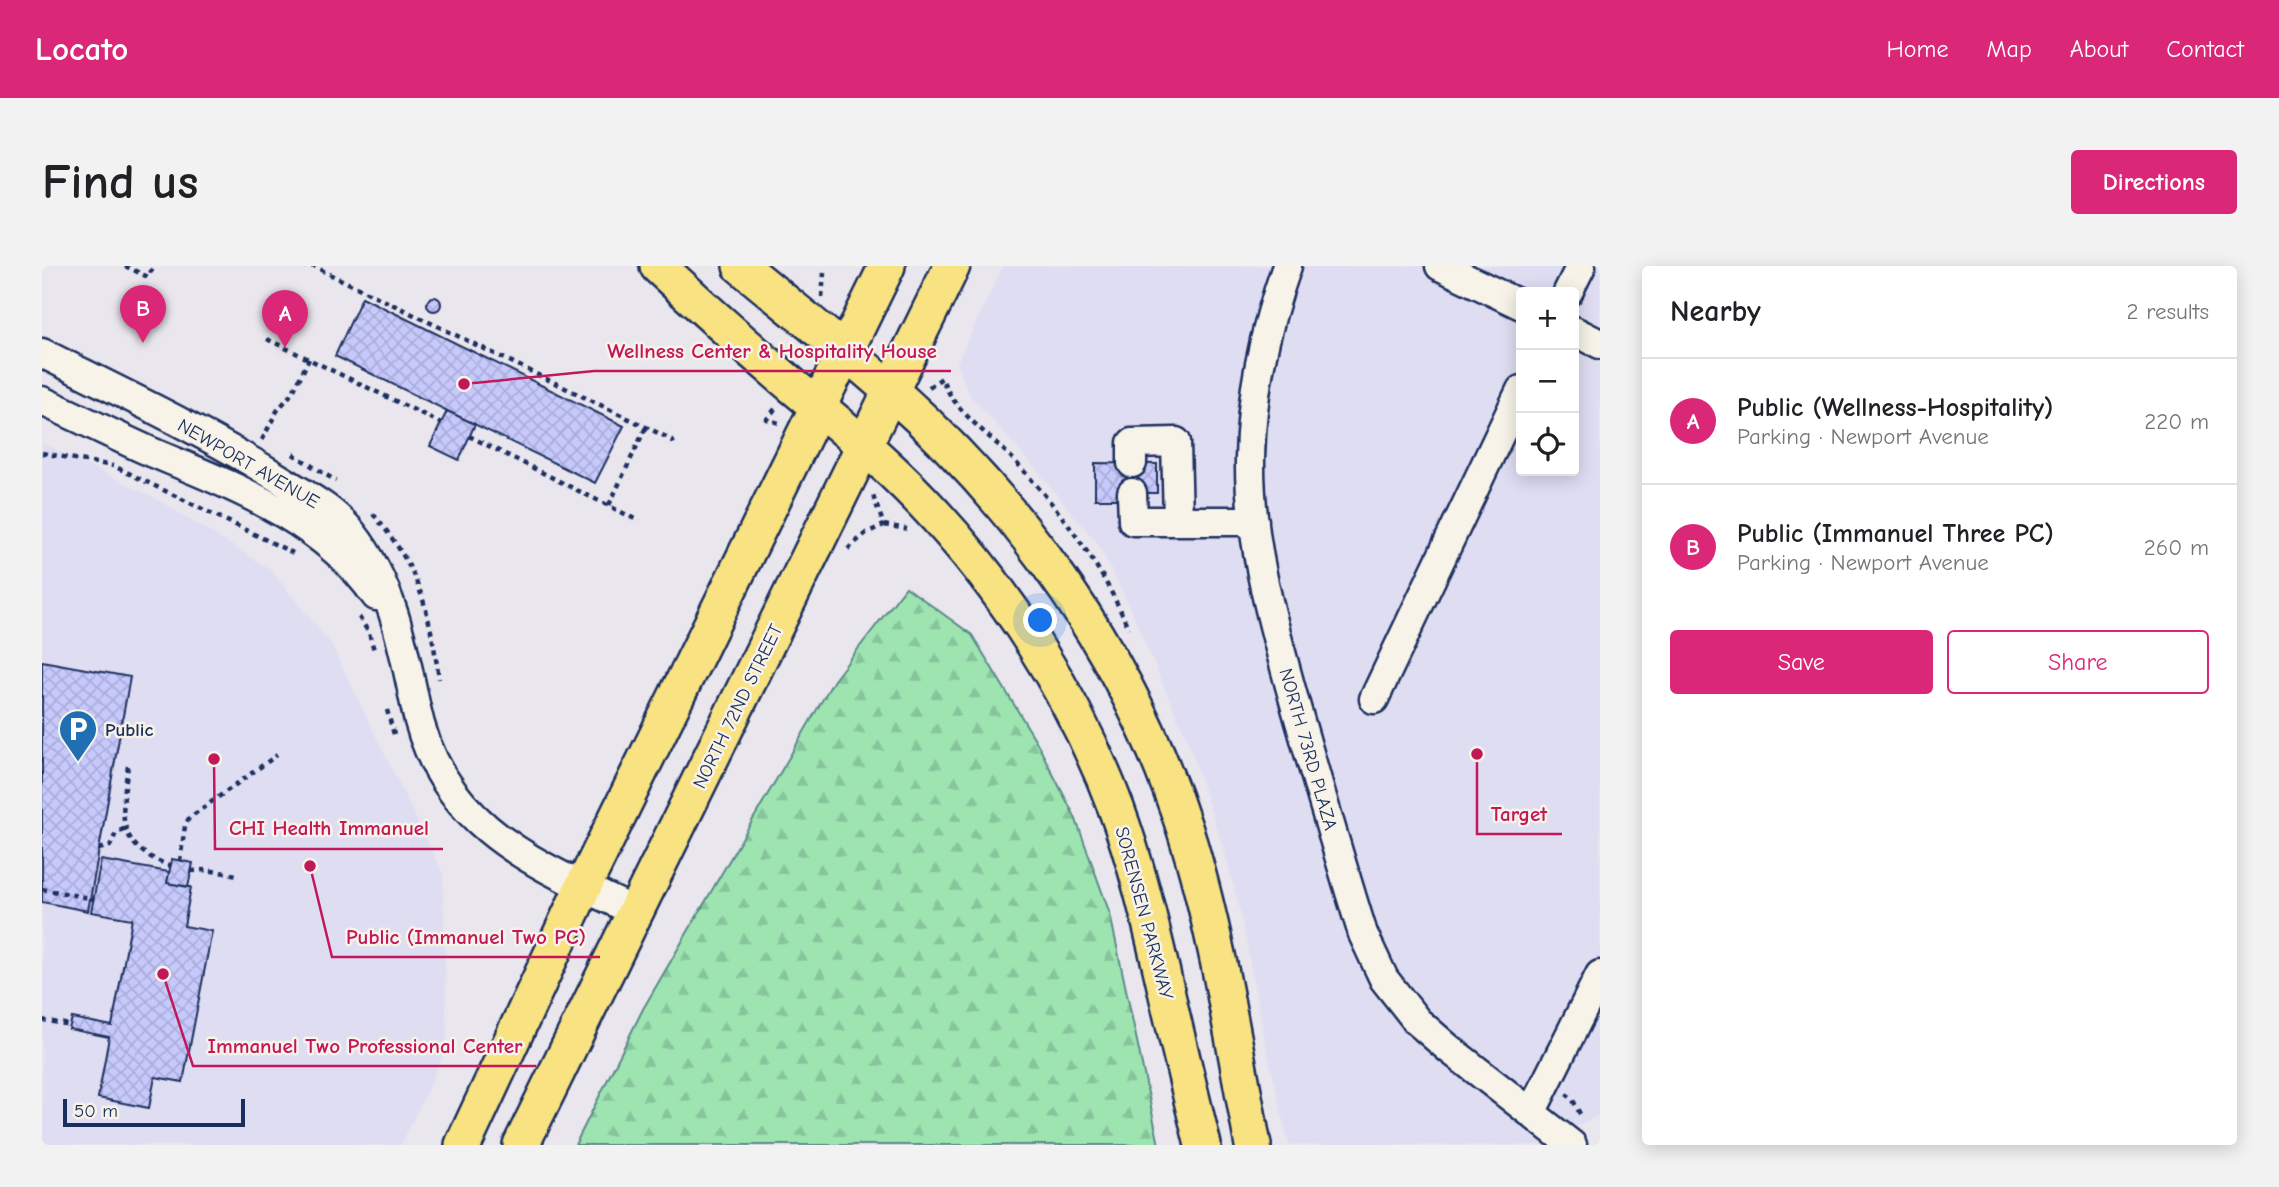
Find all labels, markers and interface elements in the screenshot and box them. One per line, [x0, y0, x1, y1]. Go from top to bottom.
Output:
text: Locato [35, 30, 128, 68]
text: Home [1887, 35, 1948, 63]
text: Map [1986, 35, 2032, 63]
text: About [2070, 35, 2128, 63]
text: Contact [2166, 35, 2244, 63]
button: Directions [2071, 150, 2237, 214]
text: Find us [42, 154, 198, 210]
pin: B [120, 285, 166, 343]
map controls [1516, 287, 1579, 476]
button: + [1516, 287, 1579, 350]
pin: A [262, 290, 308, 348]
text: Nearby [1670, 294, 1761, 329]
text: 2 results [2127, 298, 2209, 325]
callout: Wellness Center & Hospitality House [594, 329, 951, 371]
text: Wellness Center & Hospitality House [607, 339, 937, 363]
button: − [1516, 350, 1579, 413]
text: Public (Wellness-Hospitality) [1737, 393, 2053, 423]
text: A [1687, 408, 1699, 435]
text: 220 m [2144, 408, 2209, 435]
button: locate [1516, 413, 1579, 476]
street label: NEWPORT AVENUE [174, 414, 323, 513]
text: Parking · Newport Avenue [1737, 423, 1989, 450]
text: Public (Immanuel Three PC) [1737, 519, 2054, 549]
text: B [1686, 534, 1700, 561]
text: 260 m [2144, 534, 2209, 561]
text: Parking · Newport Avenue [1737, 549, 1989, 576]
your location [1023, 603, 1057, 637]
street label: NORTH 72ND STREET [688, 621, 787, 792]
button: Save [1670, 630, 1933, 694]
button: Share [1947, 630, 2209, 694]
street label: NORTH 73RD PLAZA [1274, 666, 1342, 833]
parking icon: Public [57, 708, 99, 763]
place label: Public [105, 719, 153, 741]
callout: Target [1477, 792, 1562, 834]
text: Target [1491, 802, 1548, 826]
callout: CHI Health Immanuel [215, 807, 443, 849]
text: CHI Health Immanuel [229, 816, 429, 840]
street label: SORENSEN PARKWAY [1110, 824, 1178, 1003]
callout: Public (Immanuel Two PC) [332, 915, 600, 957]
text: Public (Immanuel Two PC) [346, 925, 586, 949]
callout: Immanuel Two Professional Center [193, 1024, 536, 1066]
text: Immanuel Two Professional Center [208, 1034, 523, 1058]
scale bar [63, 1096, 245, 1128]
text: 50 m [74, 1100, 118, 1122]

